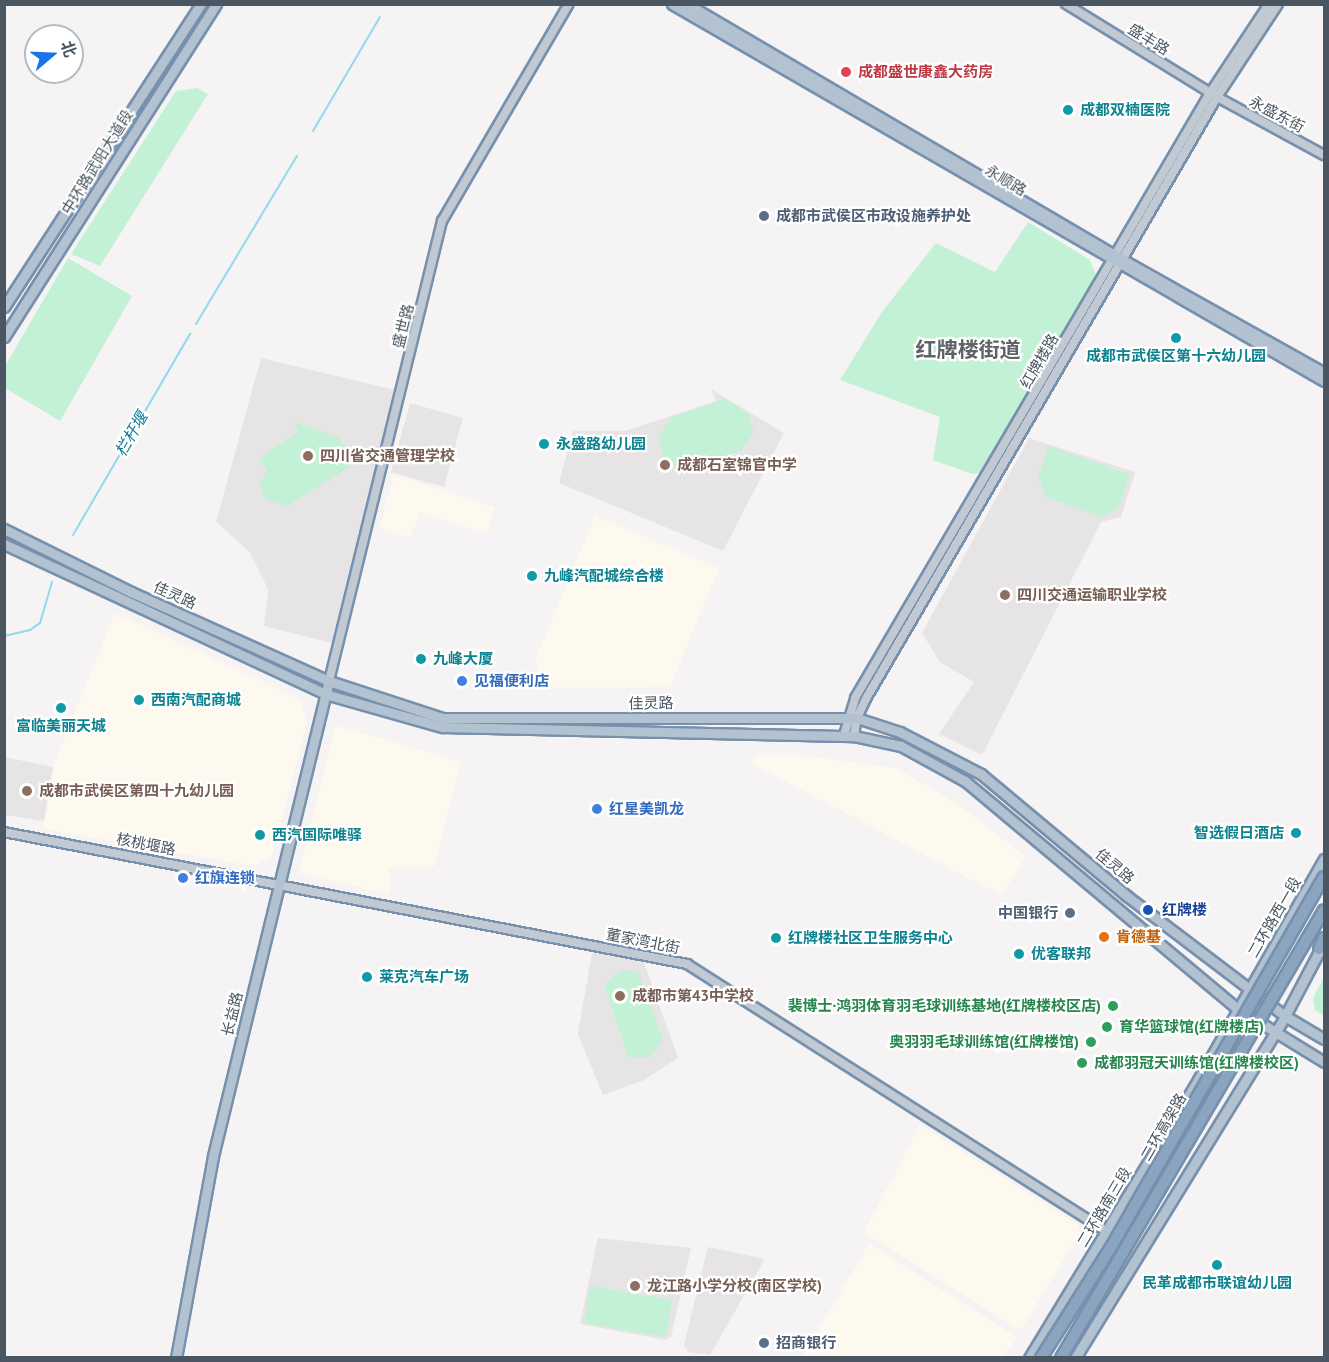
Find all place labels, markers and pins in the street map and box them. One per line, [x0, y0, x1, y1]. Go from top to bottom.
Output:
place label: 成都盛世康鑫大药房 [858, 63, 993, 81]
marker: 成都盛世康鑫大药房 [839, 65, 853, 79]
place label: 成都双楠医院 [1080, 101, 1170, 119]
marker: 成都双楠医院 [1061, 103, 1075, 117]
place label: 成都市武侯区市政设施养护处 [776, 207, 971, 225]
marker: 成都市武侯区市政设施养护处 [757, 209, 771, 223]
marker: 成都市武侯区第十六幼儿园 [1169, 331, 1183, 345]
place label: 成都市武侯区第十六幼儿园 [1086, 347, 1266, 365]
place label: 永盛路幼儿园 [556, 435, 646, 453]
marker: 永盛路幼儿园 [537, 437, 551, 451]
place label: 四川省交通管理学校 [320, 447, 455, 465]
marker: 四川省交通管理学校 [301, 449, 315, 463]
place label: 成都石室锦官中学 [677, 456, 797, 474]
marker: 成都石室锦官中学 [658, 458, 672, 472]
place label: 九峰汽配城综合楼 [544, 567, 664, 585]
marker: 九峰汽配城综合楼 [525, 569, 539, 583]
place label: 四川交通运输职业学校 [1017, 586, 1167, 604]
marker: 四川交通运输职业学校 [998, 588, 1012, 602]
place label: 九峰大厦 [433, 650, 493, 668]
marker: 九峰大厦 [414, 652, 428, 666]
place label: 见福便利店 [474, 672, 549, 690]
marker: 见福便利店 [455, 674, 469, 688]
place label: 西南汽配商城 [151, 691, 241, 709]
marker: 西南汽配商城 [132, 693, 146, 707]
marker: 富临美丽天城 [54, 701, 68, 715]
place label: 富临美丽天城 [16, 717, 106, 735]
place label: 成都市武侯区第四十九幼儿园 [39, 782, 234, 800]
marker: 成都市武侯区第四十九幼儿园 [20, 784, 34, 798]
place label: 红星美凯龙 [609, 800, 684, 818]
marker: 红星美凯龙 [590, 802, 604, 816]
place label: 智选假日酒店 [1194, 824, 1284, 842]
place label: 西汽国际唯驿 [272, 826, 362, 844]
marker: 智选假日酒店 [1289, 826, 1303, 840]
marker: 西汽国际唯驿 [253, 828, 267, 842]
place label: 红旗连锁 [195, 869, 255, 887]
marker: 红旗连锁 [176, 871, 190, 885]
marker: 红牌楼 [1139, 901, 1157, 919]
place label: 红牌楼 [1162, 901, 1207, 919]
place label: 中国银行 [998, 904, 1058, 922]
marker: 中国银行 [1063, 906, 1077, 920]
place label: 肯德基 [1116, 928, 1161, 946]
place label: 红牌楼社区卫生服务中心 [788, 929, 953, 947]
marker: 肯德基 [1097, 930, 1111, 944]
marker: 红牌楼社区卫生服务中心 [769, 931, 783, 945]
place label: 优客联邦 [1031, 945, 1091, 963]
marker: 优客联邦 [1012, 947, 1026, 961]
place label: 莱克汽车广场 [379, 968, 469, 986]
marker: 莱克汽车广场 [360, 970, 374, 984]
place label: 成都市第43中学校 [632, 987, 754, 1005]
marker: 成都市第43中学校 [613, 989, 627, 1003]
place label: 裴博士·鸿羽体育羽毛球训练基地(红牌楼校区店) [787, 997, 1101, 1015]
marker: 裴博士·鸿羽体育羽毛球训练基地(红牌楼校区店) [1106, 999, 1120, 1013]
place label: 育华篮球馆(红牌楼店) [1119, 1018, 1264, 1036]
marker: 育华篮球馆(红牌楼店) [1100, 1020, 1114, 1034]
place label: 奥羽羽毛球训练馆(红牌楼馆) [889, 1033, 1079, 1051]
marker: 奥羽羽毛球训练馆(红牌楼馆) [1084, 1035, 1098, 1049]
place label: 成都羽冠天训练馆(红牌楼校区) [1094, 1054, 1299, 1072]
marker: 成都羽冠天训练馆(红牌楼校区) [1075, 1056, 1089, 1070]
marker: 民革成都市联谊幼儿园 [1210, 1258, 1224, 1272]
place label: 民革成都市联谊幼儿园 [1142, 1274, 1292, 1292]
place label: 龙江路小学分校(南区学校) [647, 1277, 822, 1295]
marker: 龙江路小学分校(南区学校) [628, 1279, 642, 1293]
place label: 招商银行 [776, 1334, 836, 1352]
marker: 招商银行 [757, 1336, 771, 1350]

